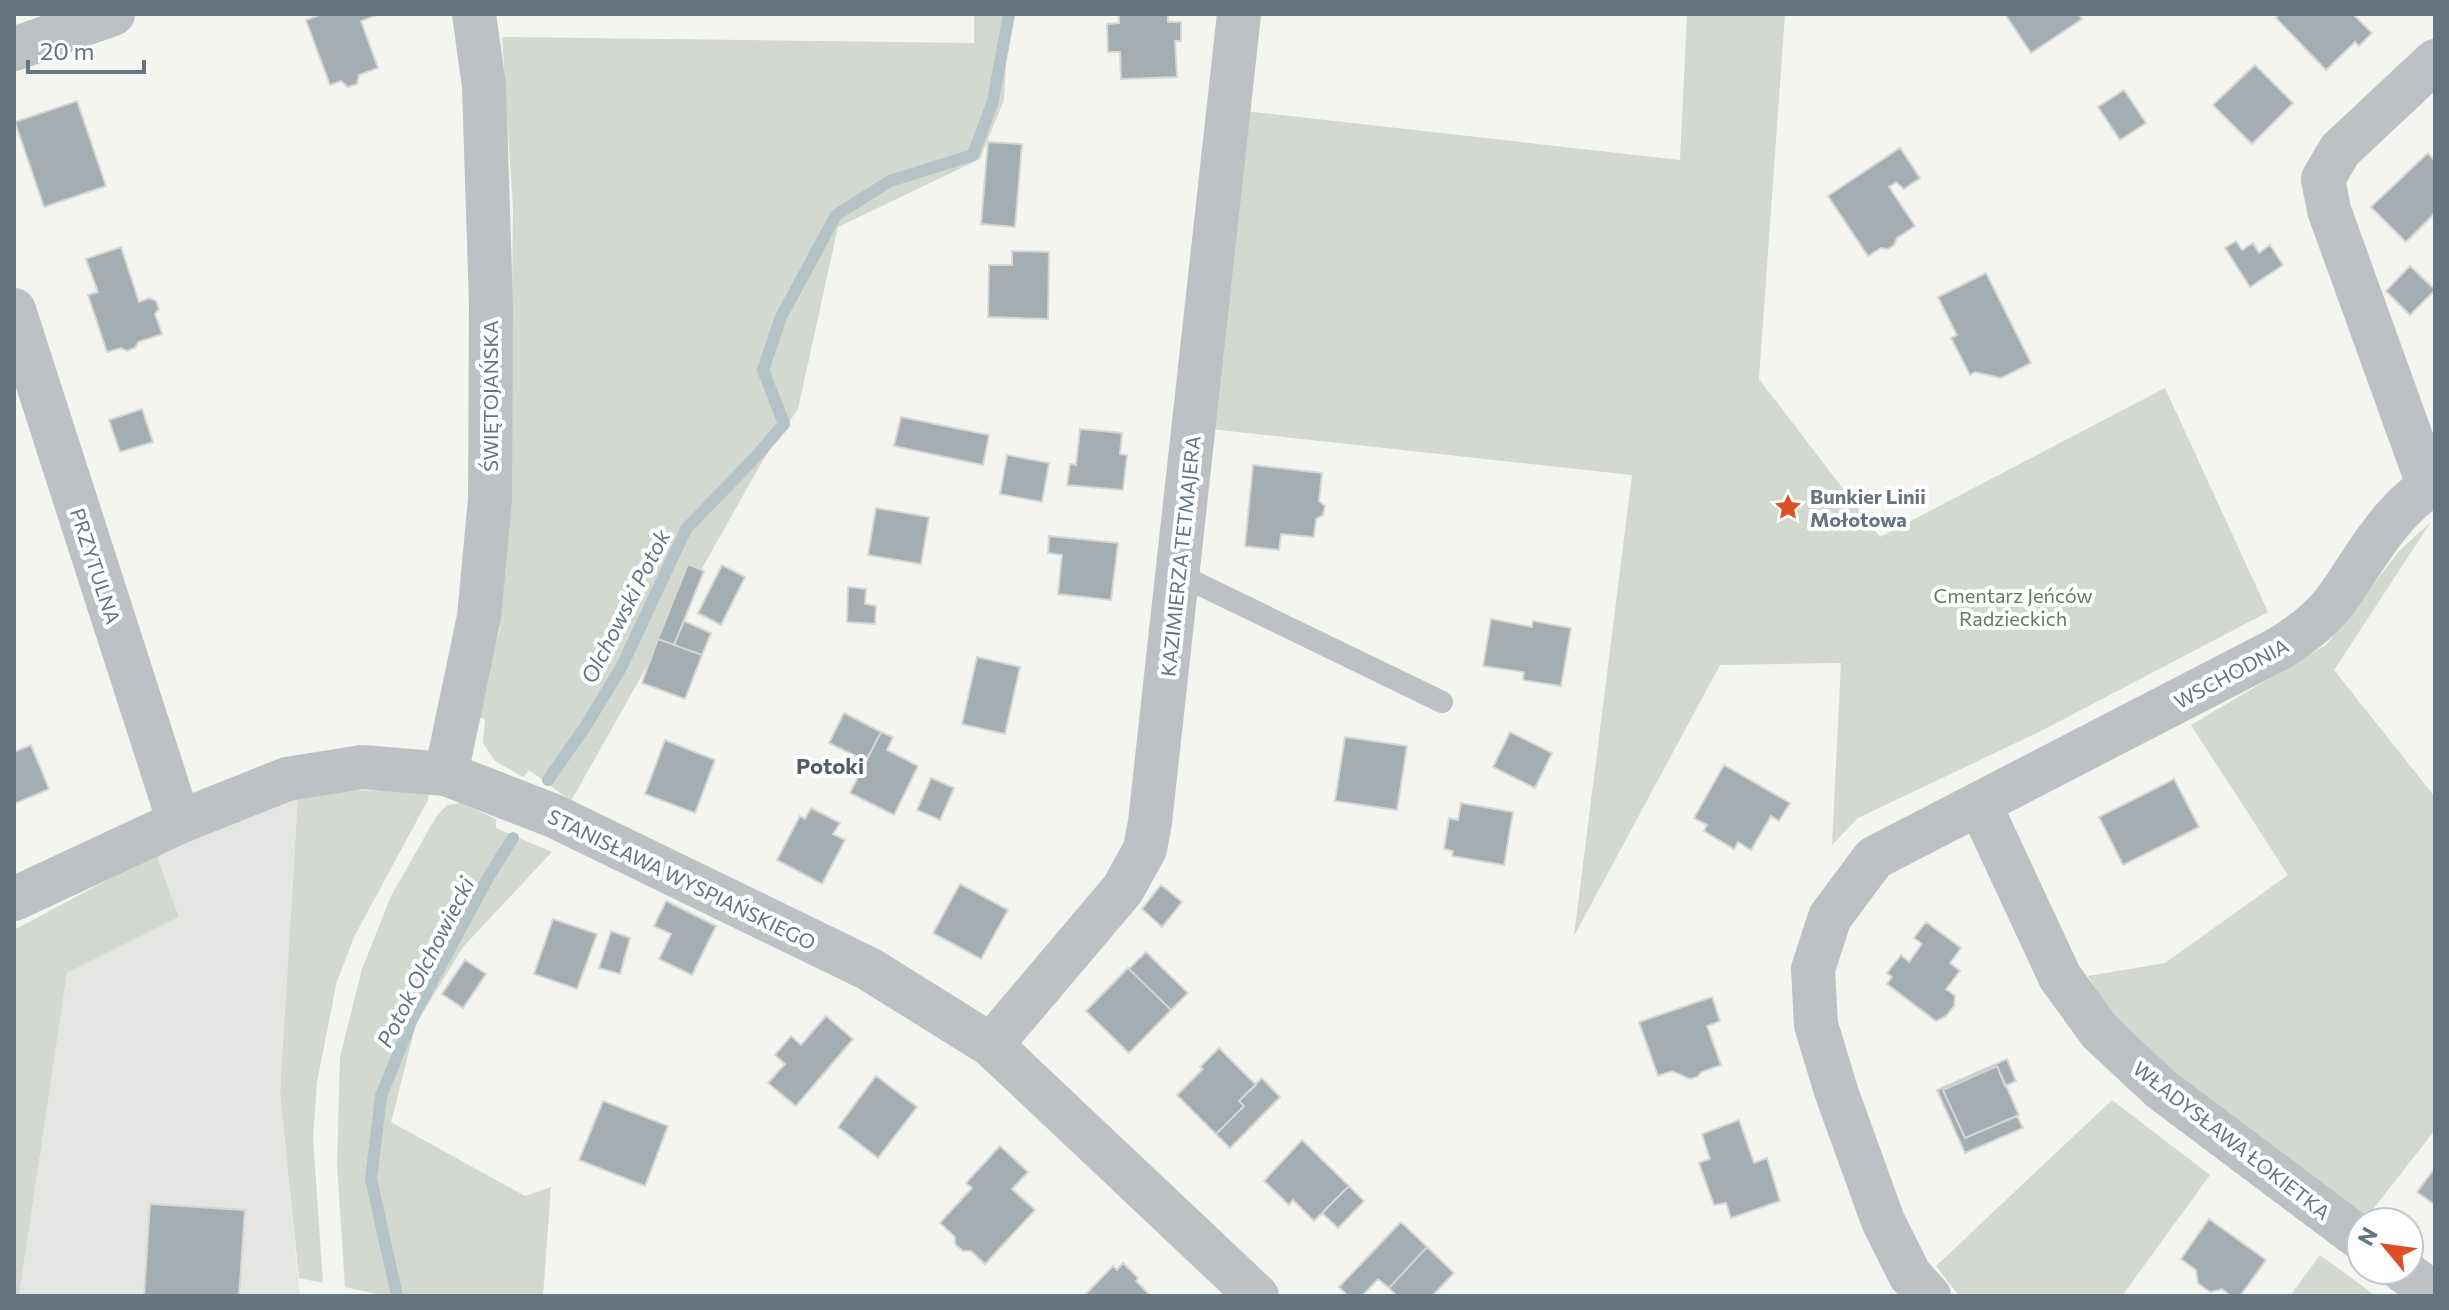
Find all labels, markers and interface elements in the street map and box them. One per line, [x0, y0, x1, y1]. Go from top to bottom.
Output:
scale bar [28, 24, 144, 74]
text: 20 m [40, 36, 94, 65]
street label: ŚWIĘTOJAŃSKA [478, 320, 502, 472]
street label: KAZIMIERZA TETMAJERA [1155, 434, 1205, 678]
place label: Bunkier Linii Mołotowa [1810, 484, 1926, 531]
place icon: Bunkier Linii Mołotowa [1773, 492, 1803, 522]
street label: PRZYTULNA [66, 505, 126, 627]
water label: Olchowski Potok [575, 524, 676, 687]
park label: Cmentarz Jeńców Radzieckich [1934, 583, 2092, 630]
street label: WSCHODNIA [2170, 633, 2292, 713]
district label: Potoki [796, 752, 864, 779]
street label: STANISŁAWA WYSPIAŃSKIEGO [544, 804, 820, 954]
water label: Potok Olchowiecki [370, 871, 480, 1052]
street label: WŁADYSŁAWA ŁOKIETKA [2129, 1056, 2335, 1224]
north arrow [2345, 1206, 2425, 1286]
text: N [2351, 1222, 2383, 1250]

